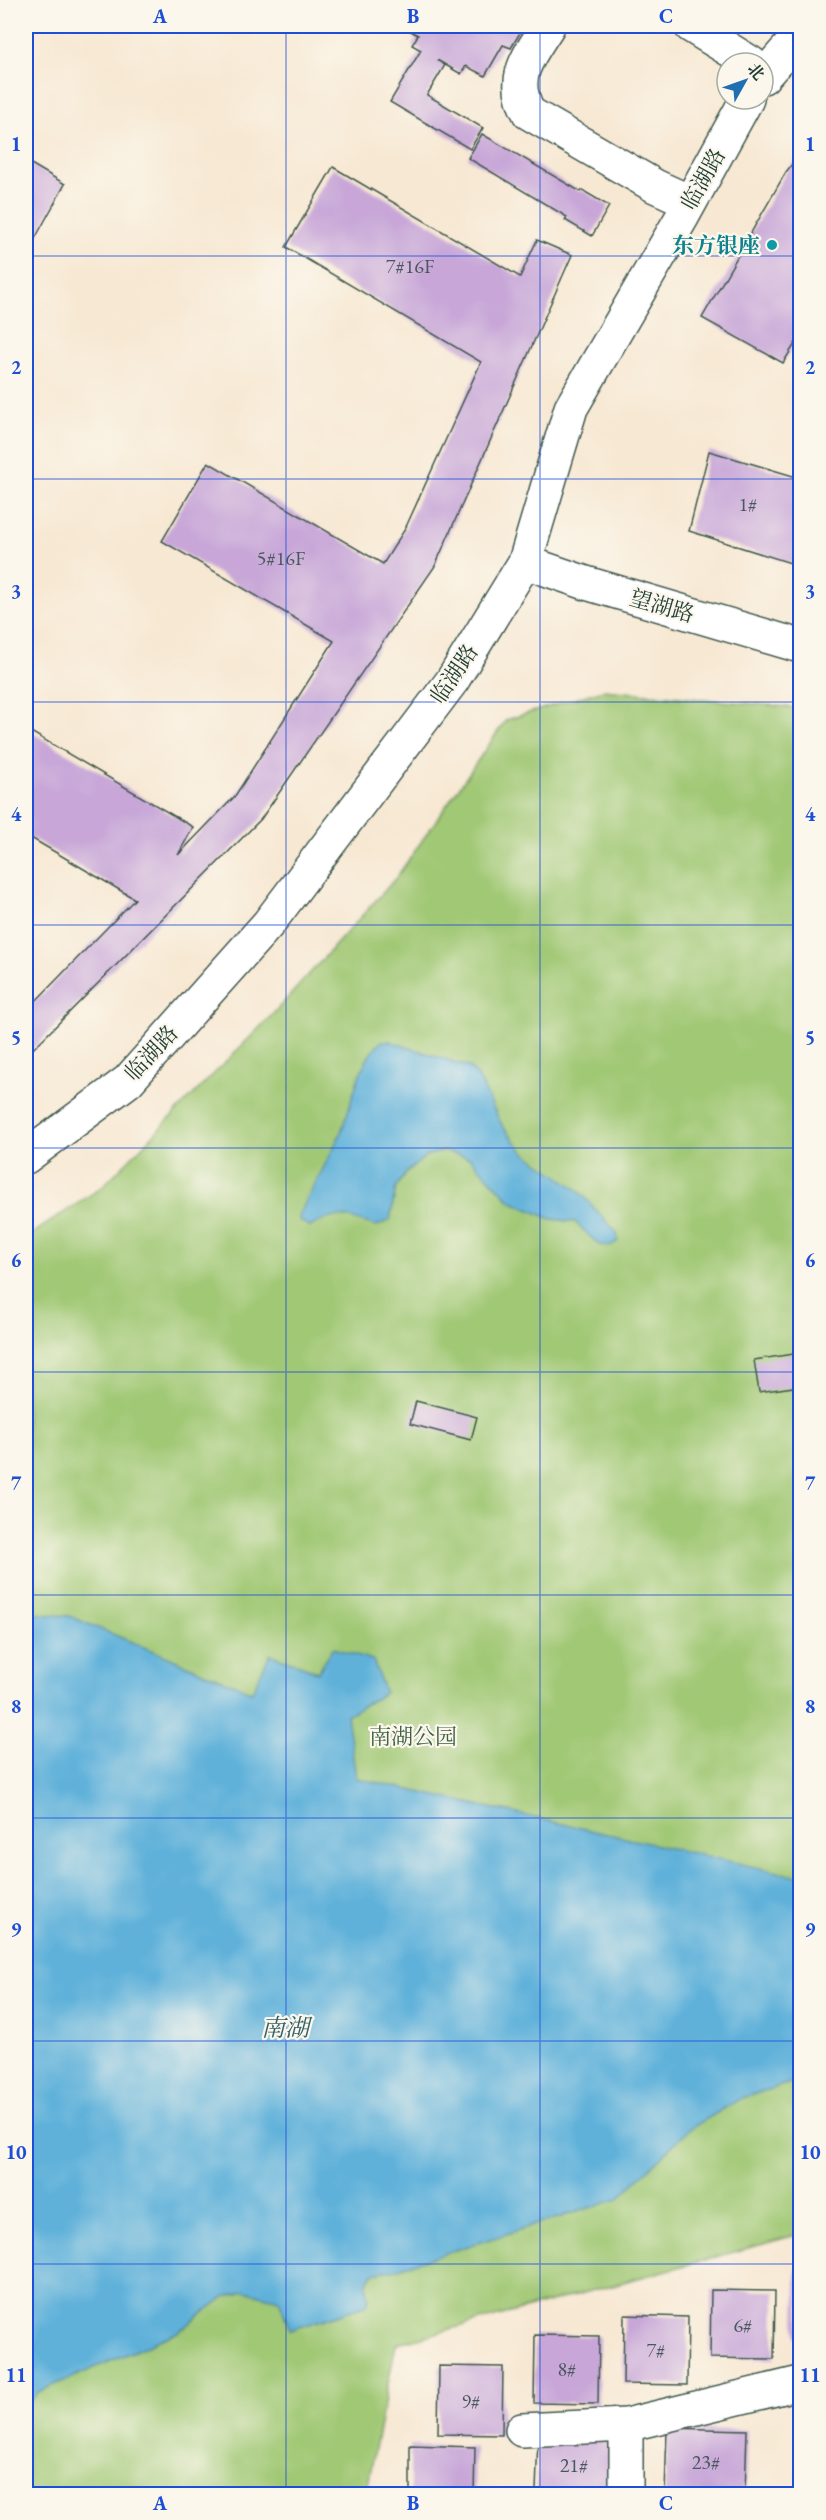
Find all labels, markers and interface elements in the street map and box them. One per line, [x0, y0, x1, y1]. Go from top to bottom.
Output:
text: A [152, 3, 168, 29]
text: B [407, 3, 419, 29]
text: C [659, 3, 673, 29]
north arrow [715, 51, 775, 111]
text: 北 [743, 59, 769, 85]
text: 1 [11, 131, 21, 157]
text: 1 [805, 131, 815, 157]
street label: 临湖路 [674, 143, 732, 215]
place label: 东方银座 [672, 231, 760, 260]
marker: 东方银座 [765, 238, 779, 252]
house number: 7#16F [386, 253, 434, 279]
text: 2 [11, 354, 22, 380]
text: 2 [805, 354, 816, 380]
house number: 1# [739, 491, 757, 517]
house number: 5#16F [257, 545, 305, 571]
text: 3 [11, 578, 21, 604]
text: 3 [805, 578, 815, 604]
street label: 望湖路 [626, 583, 698, 629]
street label: 临湖路 [424, 639, 484, 709]
text: 4 [11, 801, 22, 827]
text: 4 [805, 801, 816, 827]
street label: 临湖路 [118, 1019, 184, 1087]
text: 5 [11, 1024, 21, 1050]
text: 5 [805, 1024, 815, 1050]
text: 6 [11, 1247, 22, 1273]
text: 6 [805, 1247, 816, 1273]
text: 7 [11, 1470, 22, 1496]
text: 7 [805, 1470, 816, 1496]
text: 8 [11, 1693, 21, 1719]
text: 8 [805, 1693, 815, 1719]
park label: 南湖公园 [369, 1722, 457, 1751]
text: 9 [11, 1916, 22, 1942]
text: 9 [805, 1916, 816, 1942]
water label: 南湖 [261, 2012, 313, 2043]
text: 10 [5, 2139, 27, 2165]
text: 10 [799, 2139, 821, 2165]
house number: 6# [734, 2312, 752, 2338]
house number: 7# [647, 2337, 665, 2363]
house number: 8# [558, 2356, 576, 2382]
text: 11 [5, 2362, 27, 2388]
text: 11 [799, 2362, 821, 2388]
house number: 9# [462, 2388, 480, 2414]
house number: 23# [692, 2449, 720, 2475]
house number: 21# [560, 2452, 588, 2478]
text: A [152, 2490, 168, 2516]
text: B [407, 2490, 419, 2516]
text: C [659, 2490, 673, 2516]

